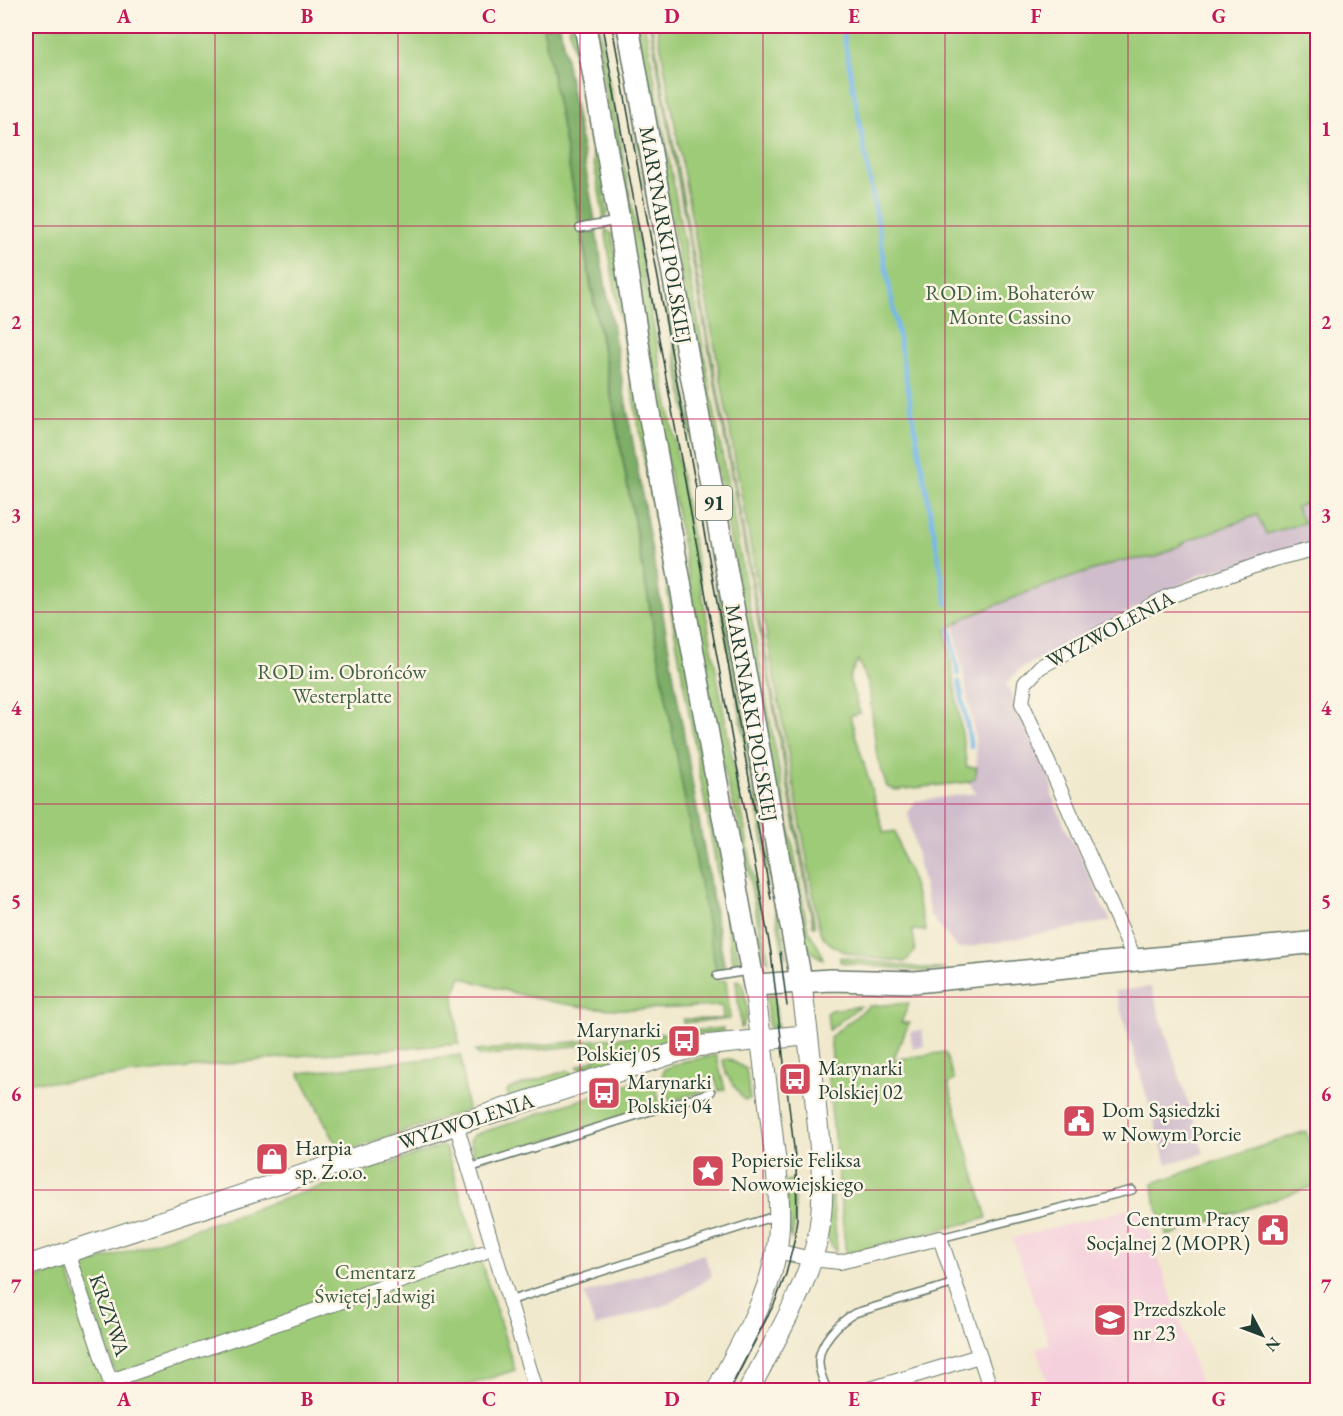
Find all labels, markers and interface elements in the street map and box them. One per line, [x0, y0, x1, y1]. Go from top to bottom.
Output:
text: A [116, 3, 132, 29]
text: B [301, 3, 313, 29]
text: C [482, 3, 496, 29]
text: D [664, 3, 680, 29]
text: E [848, 3, 860, 29]
text: F [1031, 3, 1042, 29]
text: G [1212, 3, 1226, 29]
text: 1 [11, 116, 21, 142]
text: 1 [1321, 116, 1331, 142]
street label: MARYNARKI POLSKIEJ [634, 124, 698, 346]
park label: ROD im. Bohaterów Monte Cassino [925, 279, 1095, 330]
text: 2 [11, 309, 22, 335]
text: 2 [1321, 309, 1332, 335]
road number: 91 [696, 486, 732, 520]
text: 3 [11, 502, 21, 528]
text: 3 [1321, 502, 1331, 528]
street label: WYZWOLENIA [1041, 584, 1179, 674]
street label: MARYNARKI POLSKIEJ [720, 602, 784, 824]
park label: ROD im. Obrońców Westerplatte [257, 658, 427, 709]
text: 4 [11, 695, 22, 721]
text: 4 [1321, 695, 1332, 721]
text: 5 [11, 888, 21, 914]
text: 5 [1321, 888, 1331, 914]
place label: Marynarki Polskiej 05 [576, 1016, 661, 1067]
bus stop icon: Marynarki Polskiej 05 [666, 1023, 702, 1059]
place label: Marynarki Polskiej 02 [818, 1054, 903, 1105]
bus stop icon: Marynarki Polskiej 02 [777, 1061, 813, 1097]
place label: Marynarki Polskiej 04 [627, 1068, 713, 1119]
bus stop icon: Marynarki Polskiej 04 [586, 1075, 622, 1111]
text: 6 [11, 1081, 22, 1107]
text: 6 [1321, 1081, 1332, 1107]
street label: WYZWOLENIA [395, 1086, 538, 1156]
place label: Dom Sąsiedzki w Nowym Porcie [1102, 1096, 1241, 1147]
public building icon: Dom Sąsiedzki w Nowym Porcie [1061, 1103, 1097, 1139]
place label: Harpia sp. Z.o.o. [295, 1134, 367, 1185]
shop icon: Harpia sp. Z.o.o. [254, 1141, 290, 1177]
place label: Popiersie Feliksa Nowowiejskiego [731, 1146, 864, 1197]
place icon: Popiersie Feliksa Nowowiejskiego [690, 1153, 726, 1189]
place label: Centrum Pracy Socjalnej 2 (MOPR) [1086, 1205, 1251, 1256]
public building icon: Centrum Pracy Socjalnej 2 (MOPR) [1255, 1212, 1291, 1248]
park label: Cmentarz Świętej Jadwigi [314, 1258, 436, 1309]
street label: KRZYWA [83, 1270, 137, 1360]
text: 7 [11, 1273, 22, 1299]
text: 7 [1321, 1273, 1332, 1299]
place label: Przedszkole nr 23 [1133, 1295, 1226, 1346]
school or university icon: Przedszkole nr 23 [1092, 1302, 1128, 1338]
north arrow [1232, 1305, 1292, 1365]
text: N [1261, 1333, 1285, 1356]
text: A [116, 1386, 132, 1412]
text: B [301, 1386, 313, 1412]
text: C [482, 1386, 496, 1412]
text: D [664, 1386, 680, 1412]
text: E [848, 1386, 860, 1412]
text: F [1031, 1386, 1042, 1412]
text: G [1212, 1386, 1226, 1412]

